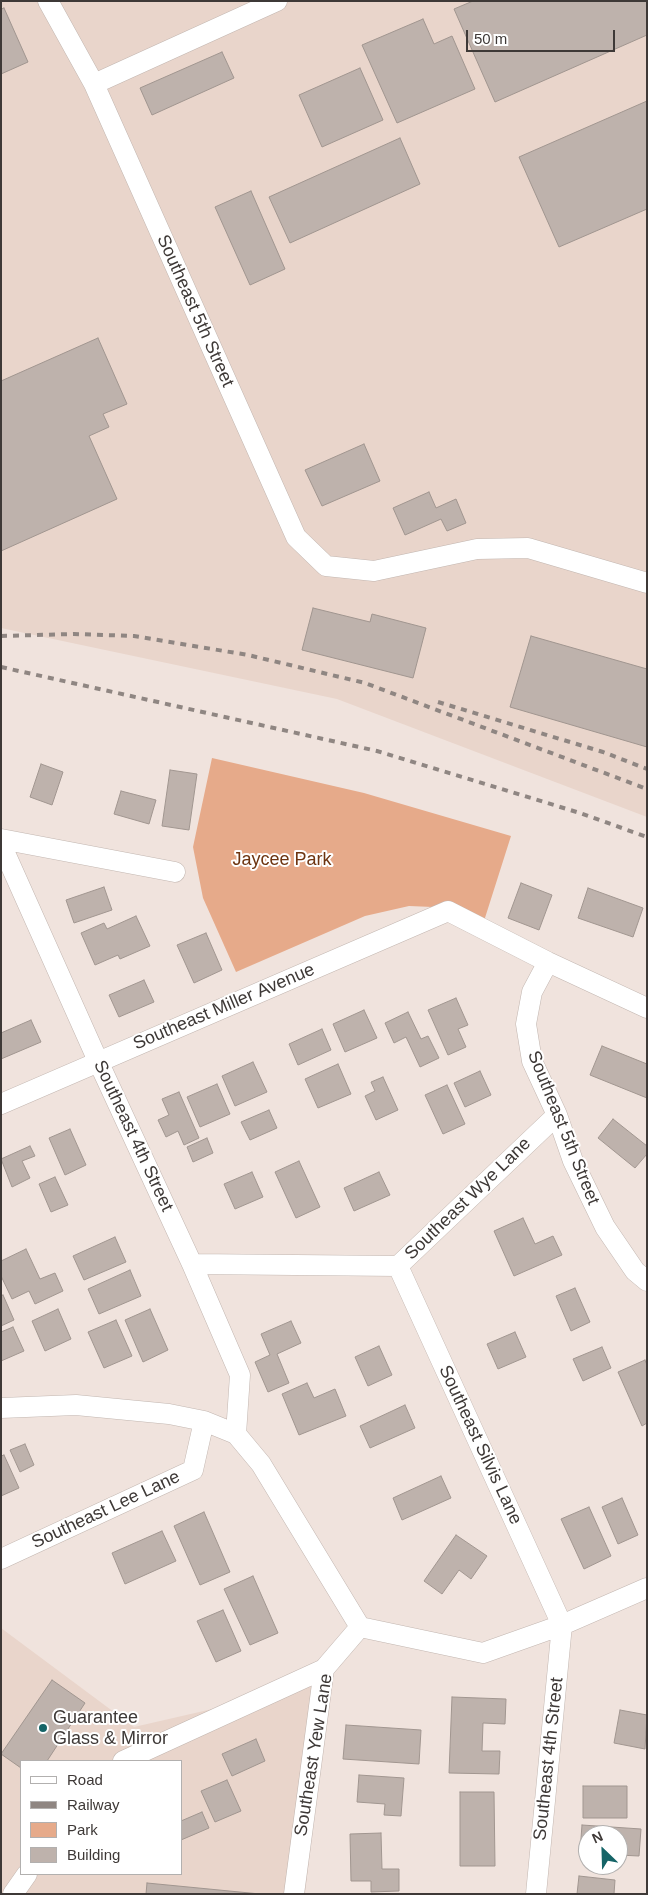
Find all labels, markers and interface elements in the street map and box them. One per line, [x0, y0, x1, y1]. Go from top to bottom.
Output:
scale bar [468, 20, 617, 52]
text: 50 m [474, 30, 507, 47]
street label: Southeast 5th Street [152, 232, 238, 390]
park label: Jaycee Park [232, 849, 332, 871]
street label: Southeast Miller Avenue [130, 959, 318, 1055]
street label: Southeast 5th Street [522, 1048, 604, 1208]
street label: Southeast 4th Street [89, 1057, 177, 1215]
street label: Southeast Wye Lane [400, 1133, 536, 1265]
street label: Southeast Silvis Lane [434, 1362, 526, 1528]
street label: Southeast Lee Lane [28, 1466, 184, 1554]
street label: Southeast Yew Lane [290, 1672, 338, 1838]
street label: Southeast 4th Street [530, 1676, 568, 1842]
place label: Guarantee Glass & Mirror [53, 1707, 168, 1750]
marker: Guarantee Glass & Mirror [37, 1722, 49, 1734]
legend [20, 1760, 182, 1875]
text: Road [67, 1771, 103, 1788]
text: Railway [67, 1796, 120, 1813]
text: Park [67, 1821, 98, 1838]
north arrow [578, 1825, 628, 1875]
text: N [589, 1828, 605, 1847]
text: Building [67, 1846, 120, 1863]

